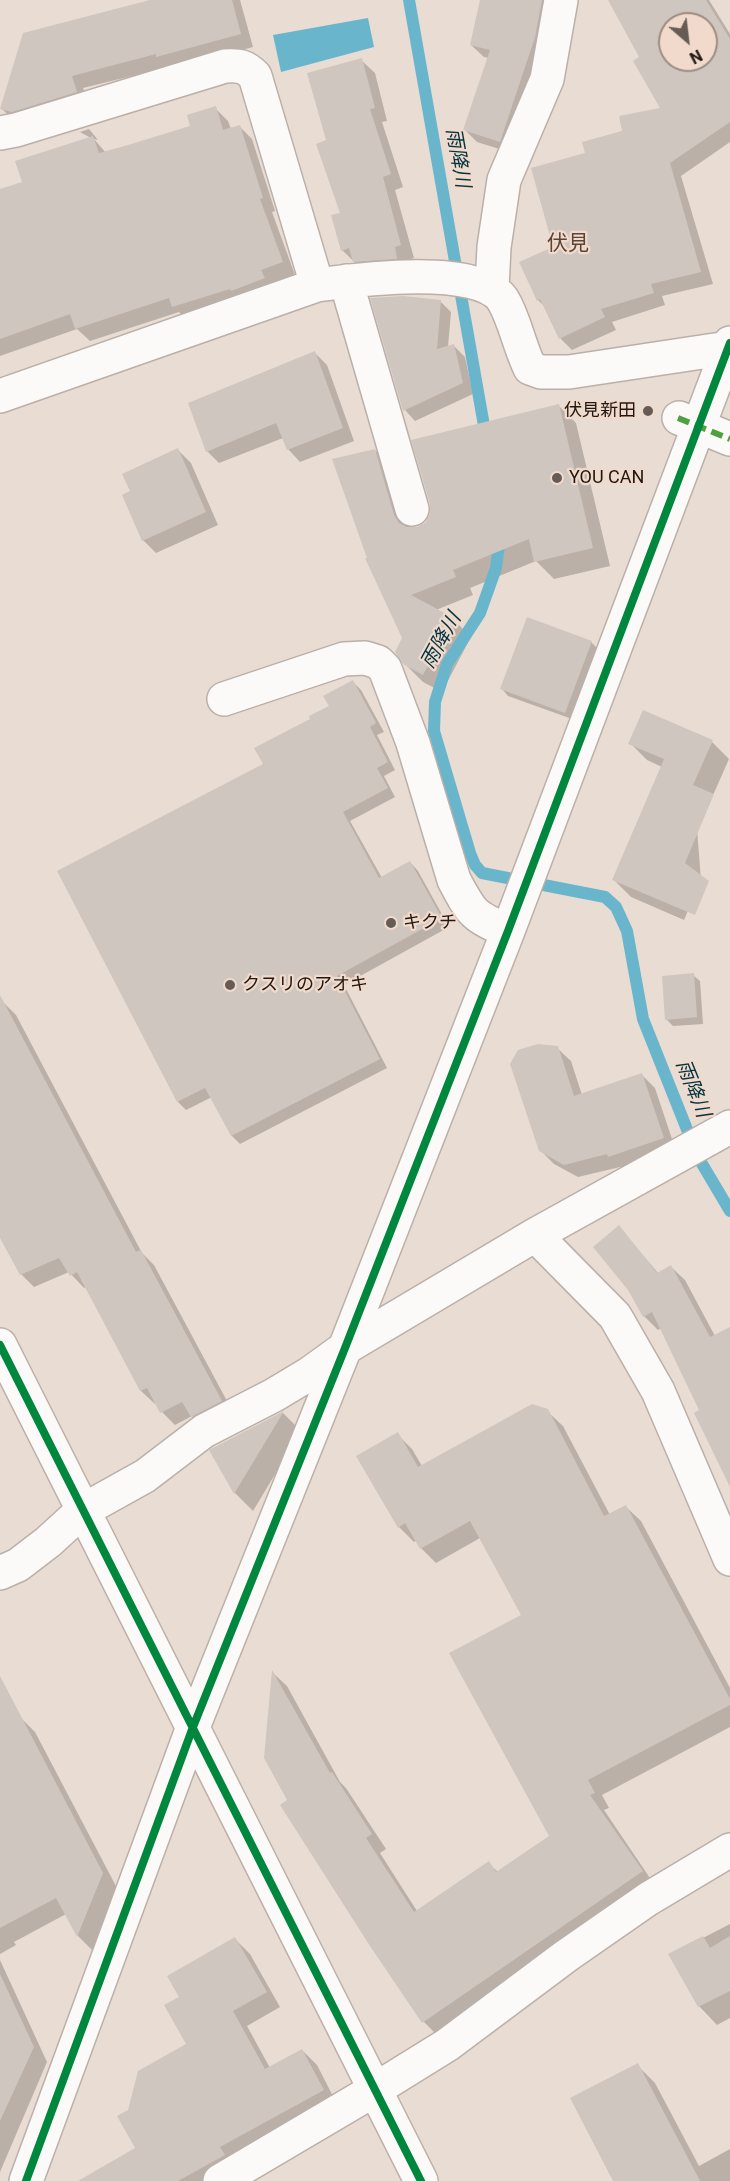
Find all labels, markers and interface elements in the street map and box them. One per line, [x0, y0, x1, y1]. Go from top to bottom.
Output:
north arrow [658, 12, 718, 72]
text: N [686, 46, 705, 68]
water label: 雨降川 [440, 126, 474, 190]
district label: 伏見 [547, 232, 589, 258]
place label: 伏見新田 [564, 400, 636, 422]
marker: 伏見新田 [641, 404, 655, 418]
place label: YOU CAN [569, 467, 644, 489]
marker: YOU CAN [550, 471, 564, 485]
water label: 雨降川 [417, 609, 467, 673]
place label: キクチ [403, 912, 457, 934]
marker: キクチ [384, 916, 398, 930]
place label: クスリのアオキ [242, 974, 368, 996]
marker: クスリのアオキ [223, 978, 237, 992]
water label: 雨降川 [670, 1057, 714, 1121]

